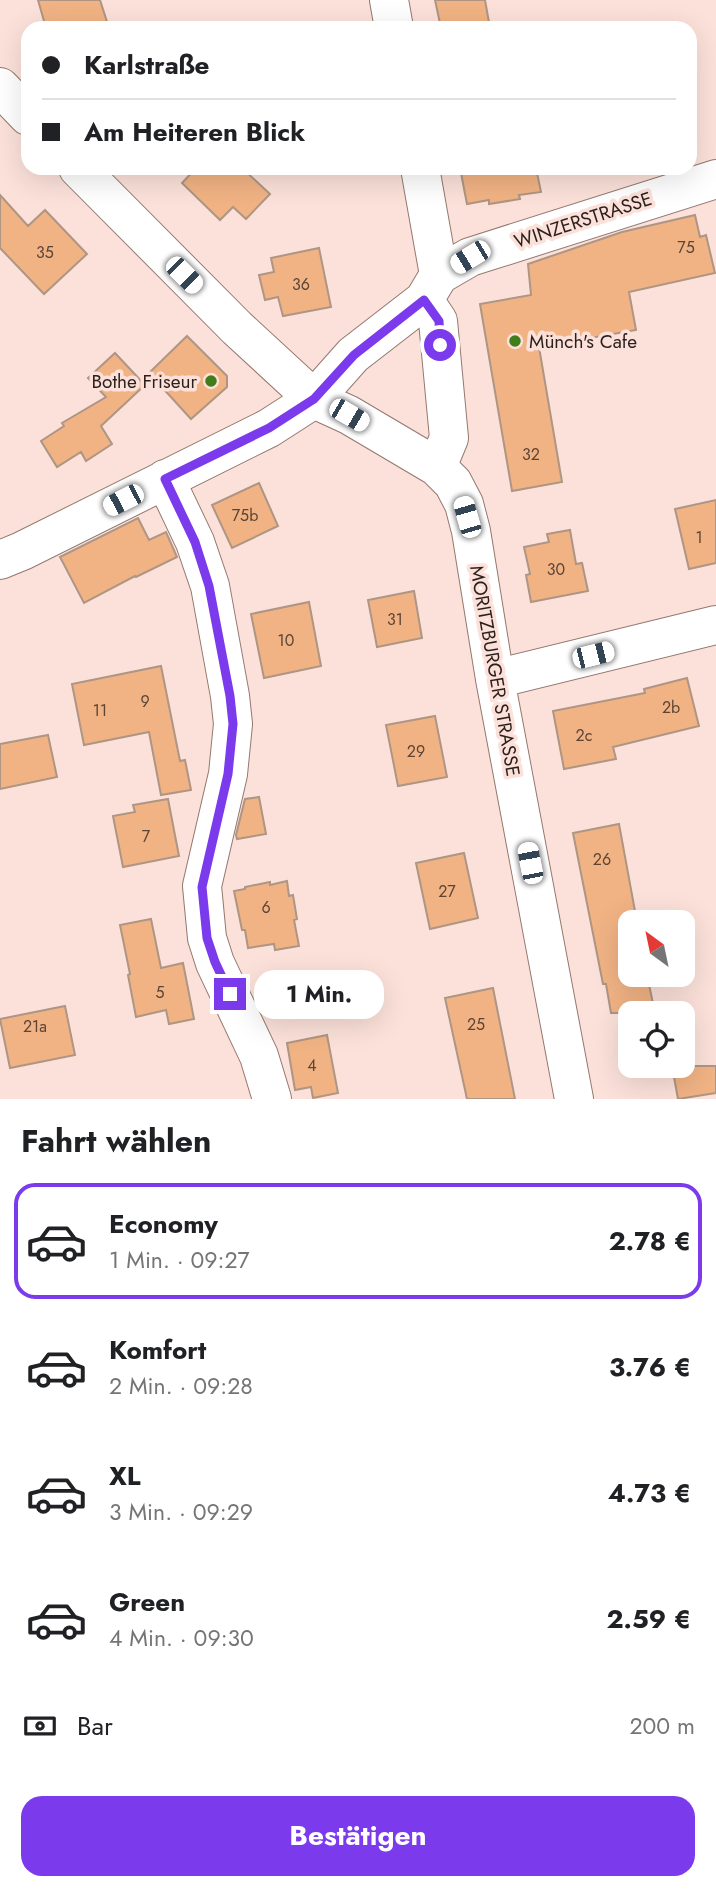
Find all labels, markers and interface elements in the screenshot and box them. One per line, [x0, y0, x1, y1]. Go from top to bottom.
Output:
text: Karlstraße [84, 46, 209, 84]
text: Am Heiteren Blick [84, 113, 305, 151]
street label: WINZERSTRASSE [511, 185, 655, 255]
house number: 75 [677, 236, 695, 259]
car [447, 237, 494, 277]
house number: 35 [36, 241, 54, 264]
car [162, 253, 207, 297]
house number: 36 [292, 273, 310, 296]
place label: Münch's Cafe [529, 328, 637, 355]
route start [424, 329, 456, 361]
marker: Münch's Cafe [507, 333, 523, 349]
place label: Bothe Friseur [91, 368, 197, 395]
marker: Bothe Friseur [203, 373, 219, 389]
car [326, 395, 373, 435]
house number: 32 [522, 443, 540, 466]
car [100, 481, 147, 519]
car [452, 494, 483, 540]
house number: 75b [232, 504, 258, 527]
house number: 1 [695, 526, 703, 549]
house number: 30 [547, 558, 565, 581]
street label: MORITZBURGER STRASSE [463, 563, 527, 779]
house number: 31 [387, 608, 403, 631]
house number: 10 [278, 629, 294, 652]
car [571, 640, 616, 670]
house number: 9 [140, 690, 150, 713]
house number: 2b [662, 696, 680, 719]
house number: 11 [93, 699, 107, 722]
house number: 2c [576, 724, 592, 747]
house number: 29 [407, 740, 425, 763]
house number: 7 [142, 825, 151, 848]
car [516, 840, 545, 886]
house number: 26 [593, 848, 611, 871]
house number: 27 [438, 880, 456, 903]
house number: 6 [261, 896, 271, 919]
north arrow [618, 910, 695, 987]
map controls [618, 910, 695, 1078]
callout: 1 Min. [254, 970, 384, 1018]
text: 1 Min. [286, 977, 352, 1011]
route end [214, 978, 246, 1010]
house number: 5 [155, 981, 165, 1004]
button: locate [618, 1001, 695, 1078]
house number: 25 [467, 1013, 485, 1036]
house number: 21a [23, 1015, 47, 1038]
house number: 4 [307, 1054, 317, 1077]
text: Fahrt wählen [21, 1118, 211, 1164]
text: Economy [109, 1205, 218, 1243]
icon: car [25, 1210, 88, 1273]
text: 2.78 € [609, 1222, 691, 1260]
text: 1 Min. · 09:27 [109, 1243, 250, 1277]
text: Komfort [109, 1331, 206, 1369]
icon: car [25, 1336, 88, 1399]
text: 3.76 € [609, 1348, 691, 1386]
text: 2 Min. · 09:28 [109, 1369, 253, 1403]
text: XL [109, 1457, 141, 1495]
icon: car [25, 1462, 88, 1525]
text: 4.73 € [608, 1474, 691, 1512]
text: 3 Min. · 09:29 [109, 1495, 253, 1529]
text: Green [109, 1583, 185, 1621]
icon: car [25, 1588, 88, 1651]
text: 2.59 € [607, 1600, 691, 1638]
text: 4 Min. · 09:30 [109, 1621, 254, 1655]
icon: cash [21, 1707, 59, 1745]
text: Bar [77, 1707, 113, 1745]
text: 200 m [629, 1709, 695, 1743]
button: Bestätigen [21, 1796, 695, 1876]

